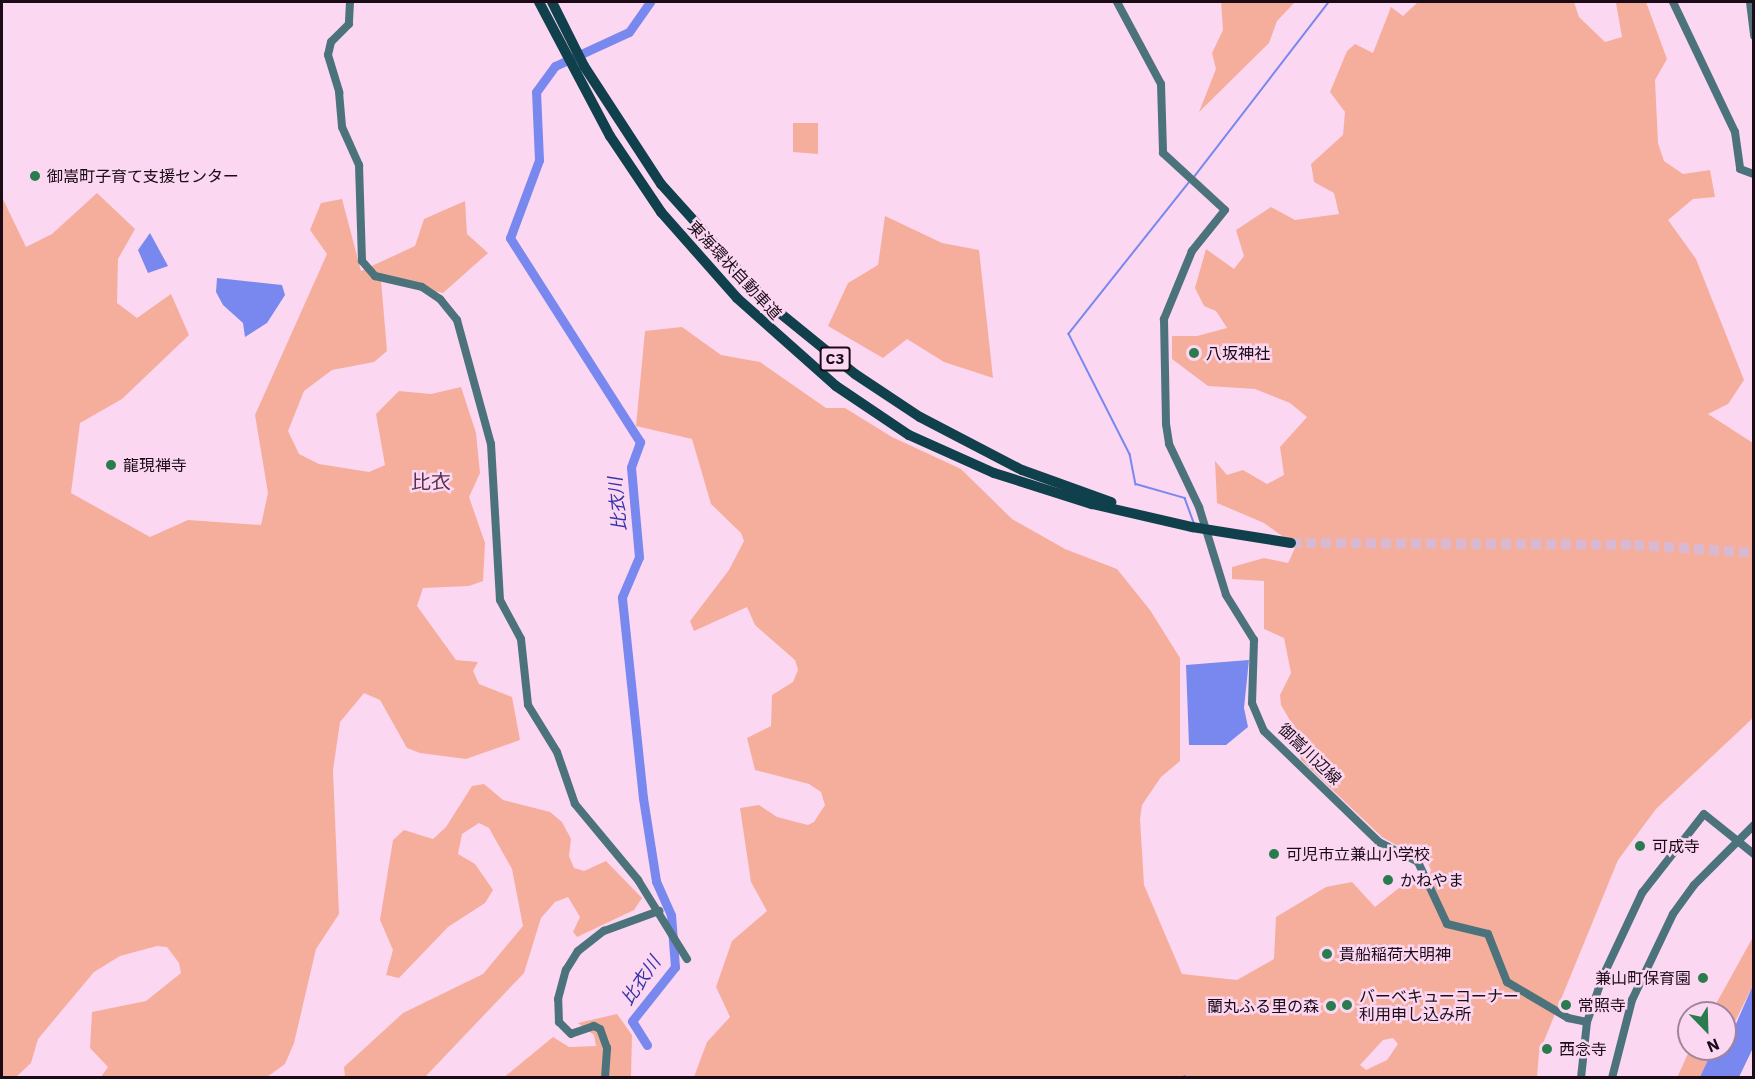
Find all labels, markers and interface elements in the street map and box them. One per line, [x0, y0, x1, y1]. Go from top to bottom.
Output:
place label: 御嵩町子育て支援センター [47, 166, 239, 186]
marker: 御嵩町子育て支援センター [28, 169, 42, 183]
street label: 東海環状自動車道 [684, 217, 786, 323]
place label: 八坂神社 [1206, 343, 1270, 363]
marker: 八坂神社 [1187, 346, 1201, 360]
road number: C3 [818, 347, 852, 371]
place label: 龍現禅寺 [123, 455, 187, 475]
marker: 龍現禅寺 [104, 458, 118, 472]
district label: 比衣 [411, 469, 451, 493]
water label: 比衣川 [605, 476, 631, 532]
street label: 御嵩川辺線 [1275, 719, 1345, 789]
place label: 可成寺 [1652, 836, 1700, 856]
marker: 可成寺 [1633, 839, 1647, 853]
place label: 可児市立兼山小学校 [1286, 844, 1430, 864]
marker: 可児市立兼山小学校 [1267, 847, 1281, 861]
place label: かねやま [1400, 870, 1464, 890]
marker: かねやま [1381, 873, 1395, 887]
place label: 貴船稲荷大明神 [1339, 944, 1451, 964]
marker: 貴船稲荷大明神 [1320, 947, 1334, 961]
water label: 比衣川 [617, 953, 665, 1009]
place label: 兼山町保育園 [1595, 968, 1691, 988]
marker: 兼山町保育園 [1696, 971, 1710, 985]
place label: バーベキューコーナー 利用申し込み所 [1359, 986, 1519, 1024]
place label: 常照寺 [1578, 995, 1626, 1015]
place label: 蘭丸ふる里の森 [1207, 996, 1319, 1016]
marker: バーベキューコーナー 利用申し込み所 [1340, 998, 1354, 1012]
marker: 常照寺 [1559, 998, 1573, 1012]
marker: 蘭丸ふる里の森 [1324, 999, 1338, 1013]
north arrow [1677, 1001, 1737, 1061]
text: N [1704, 1034, 1722, 1057]
place label: 西念寺 [1559, 1039, 1607, 1059]
marker: 西念寺 [1540, 1042, 1554, 1056]

